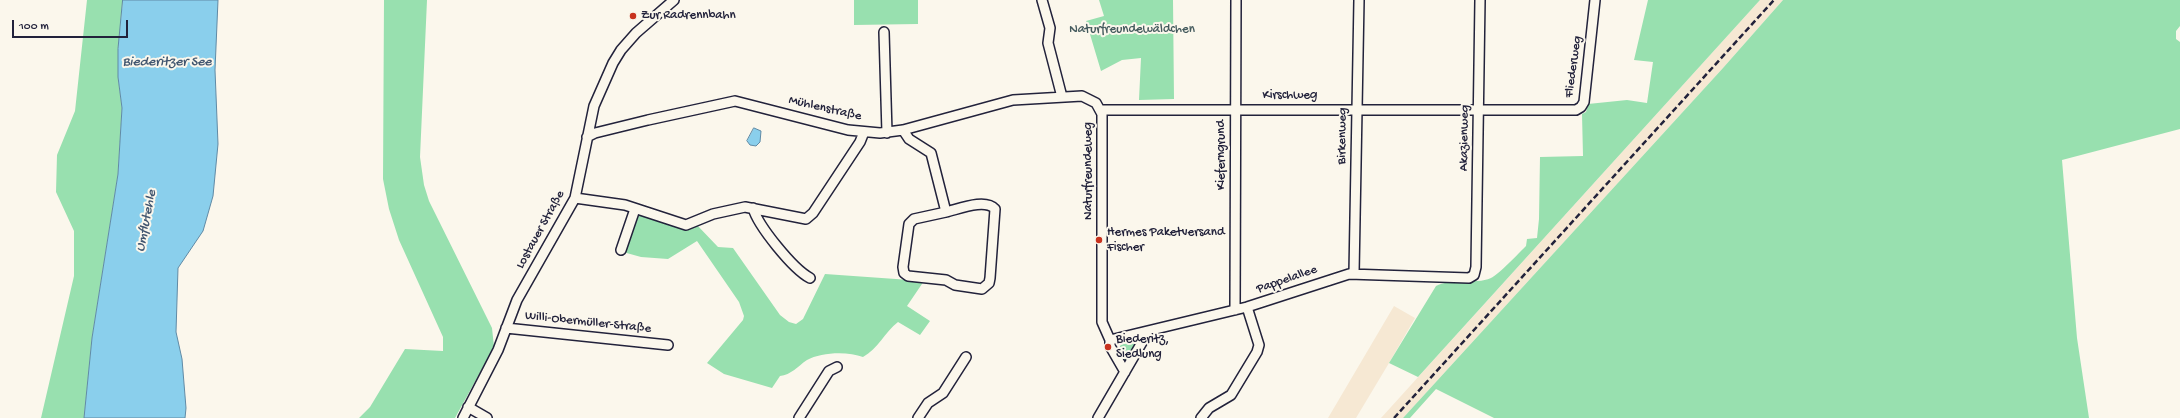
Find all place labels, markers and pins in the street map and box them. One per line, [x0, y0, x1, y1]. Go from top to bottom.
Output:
place label: Zur Radrennbahn [641, 8, 736, 24]
marker: Zur Radrennbahn [628, 11, 638, 21]
place label: Hermes Paketversand Fischer [1107, 225, 1225, 256]
marker: Hermes Paketversand Fischer [1094, 235, 1104, 245]
place label: Biederitz, Siedlung [1116, 332, 1169, 363]
marker: Biederitz, Siedlung [1103, 342, 1113, 352]

